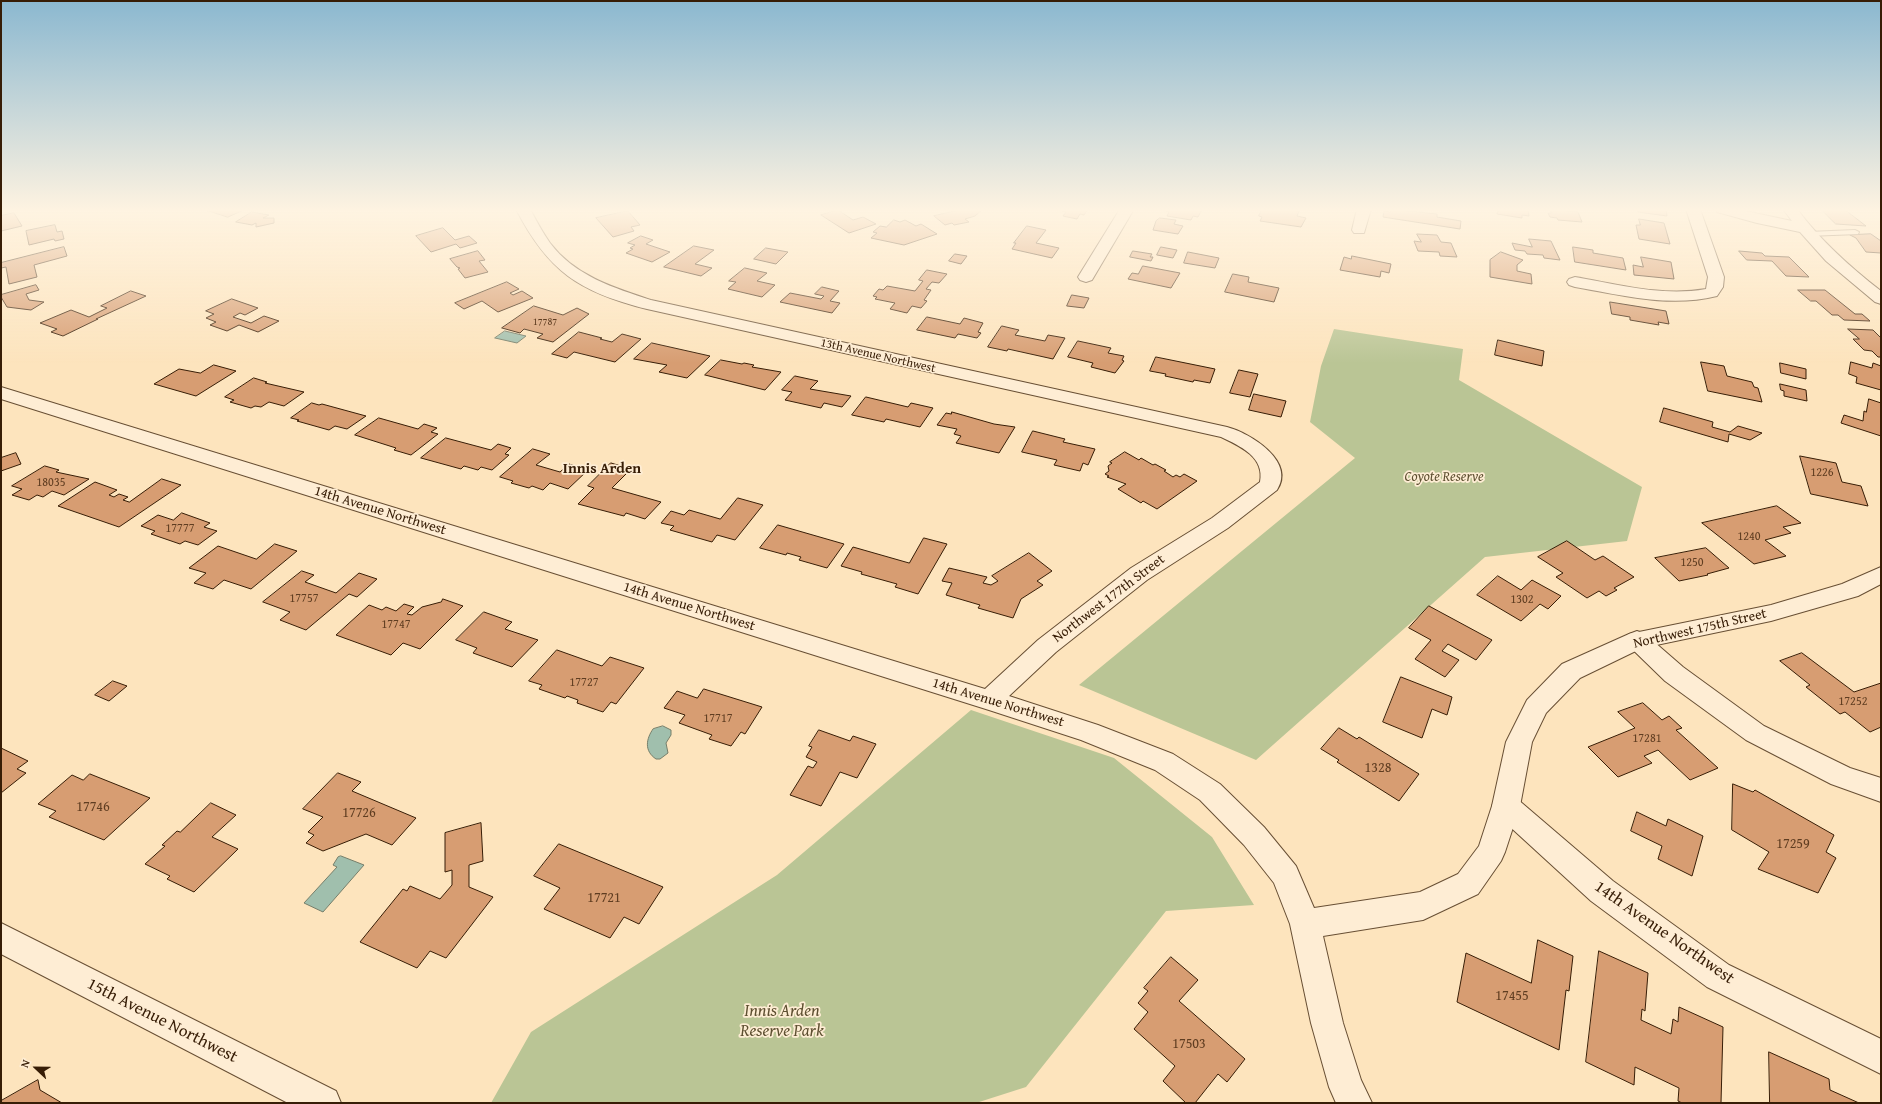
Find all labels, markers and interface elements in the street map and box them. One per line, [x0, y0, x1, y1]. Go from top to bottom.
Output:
house number: 17787 [533, 316, 557, 328]
street label: 13th Avenue Northwest [819, 336, 937, 376]
district label: Innis Arden [563, 460, 641, 478]
house number: 1226 [1810, 466, 1834, 480]
park label: Coyote Reserve [1404, 469, 1484, 485]
house number: 18035 [37, 476, 65, 490]
street label: 14th Avenue Northwest [312, 483, 448, 539]
house number: 17777 [166, 522, 194, 536]
house number: 1240 [1737, 530, 1761, 544]
street label: Northwest 177th Street [1050, 551, 1168, 647]
house number: 1250 [1680, 556, 1704, 570]
street label: 14th Avenue Northwest [621, 579, 757, 635]
house number: 17757 [290, 592, 318, 606]
house number: 1302 [1510, 593, 1534, 607]
street label: Northwest 175th Street [1632, 605, 1768, 653]
house number: 17747 [382, 618, 410, 632]
street label: 14th Avenue Northwest [930, 675, 1066, 731]
house number: 17727 [570, 676, 598, 690]
house number: 17252 [1839, 695, 1867, 709]
house number: 17717 [704, 712, 732, 726]
house number: 17281 [1633, 732, 1661, 746]
house number: 1328 [1365, 760, 1391, 776]
house number: 17746 [76, 799, 110, 815]
house number: 17726 [342, 805, 376, 821]
house number: 17259 [1776, 836, 1810, 852]
street label: 14th Avenue Northwest [1590, 877, 1738, 989]
house number: 17721 [587, 890, 621, 906]
street label: 15th Avenue Northwest [83, 974, 241, 1068]
house number: 17455 [1495, 988, 1529, 1004]
park label: Innis Arden Reserve Park [740, 1002, 824, 1042]
house number: 17503 [1172, 1036, 1206, 1052]
north arrow [16, 1048, 56, 1088]
text: N [16, 1057, 34, 1070]

